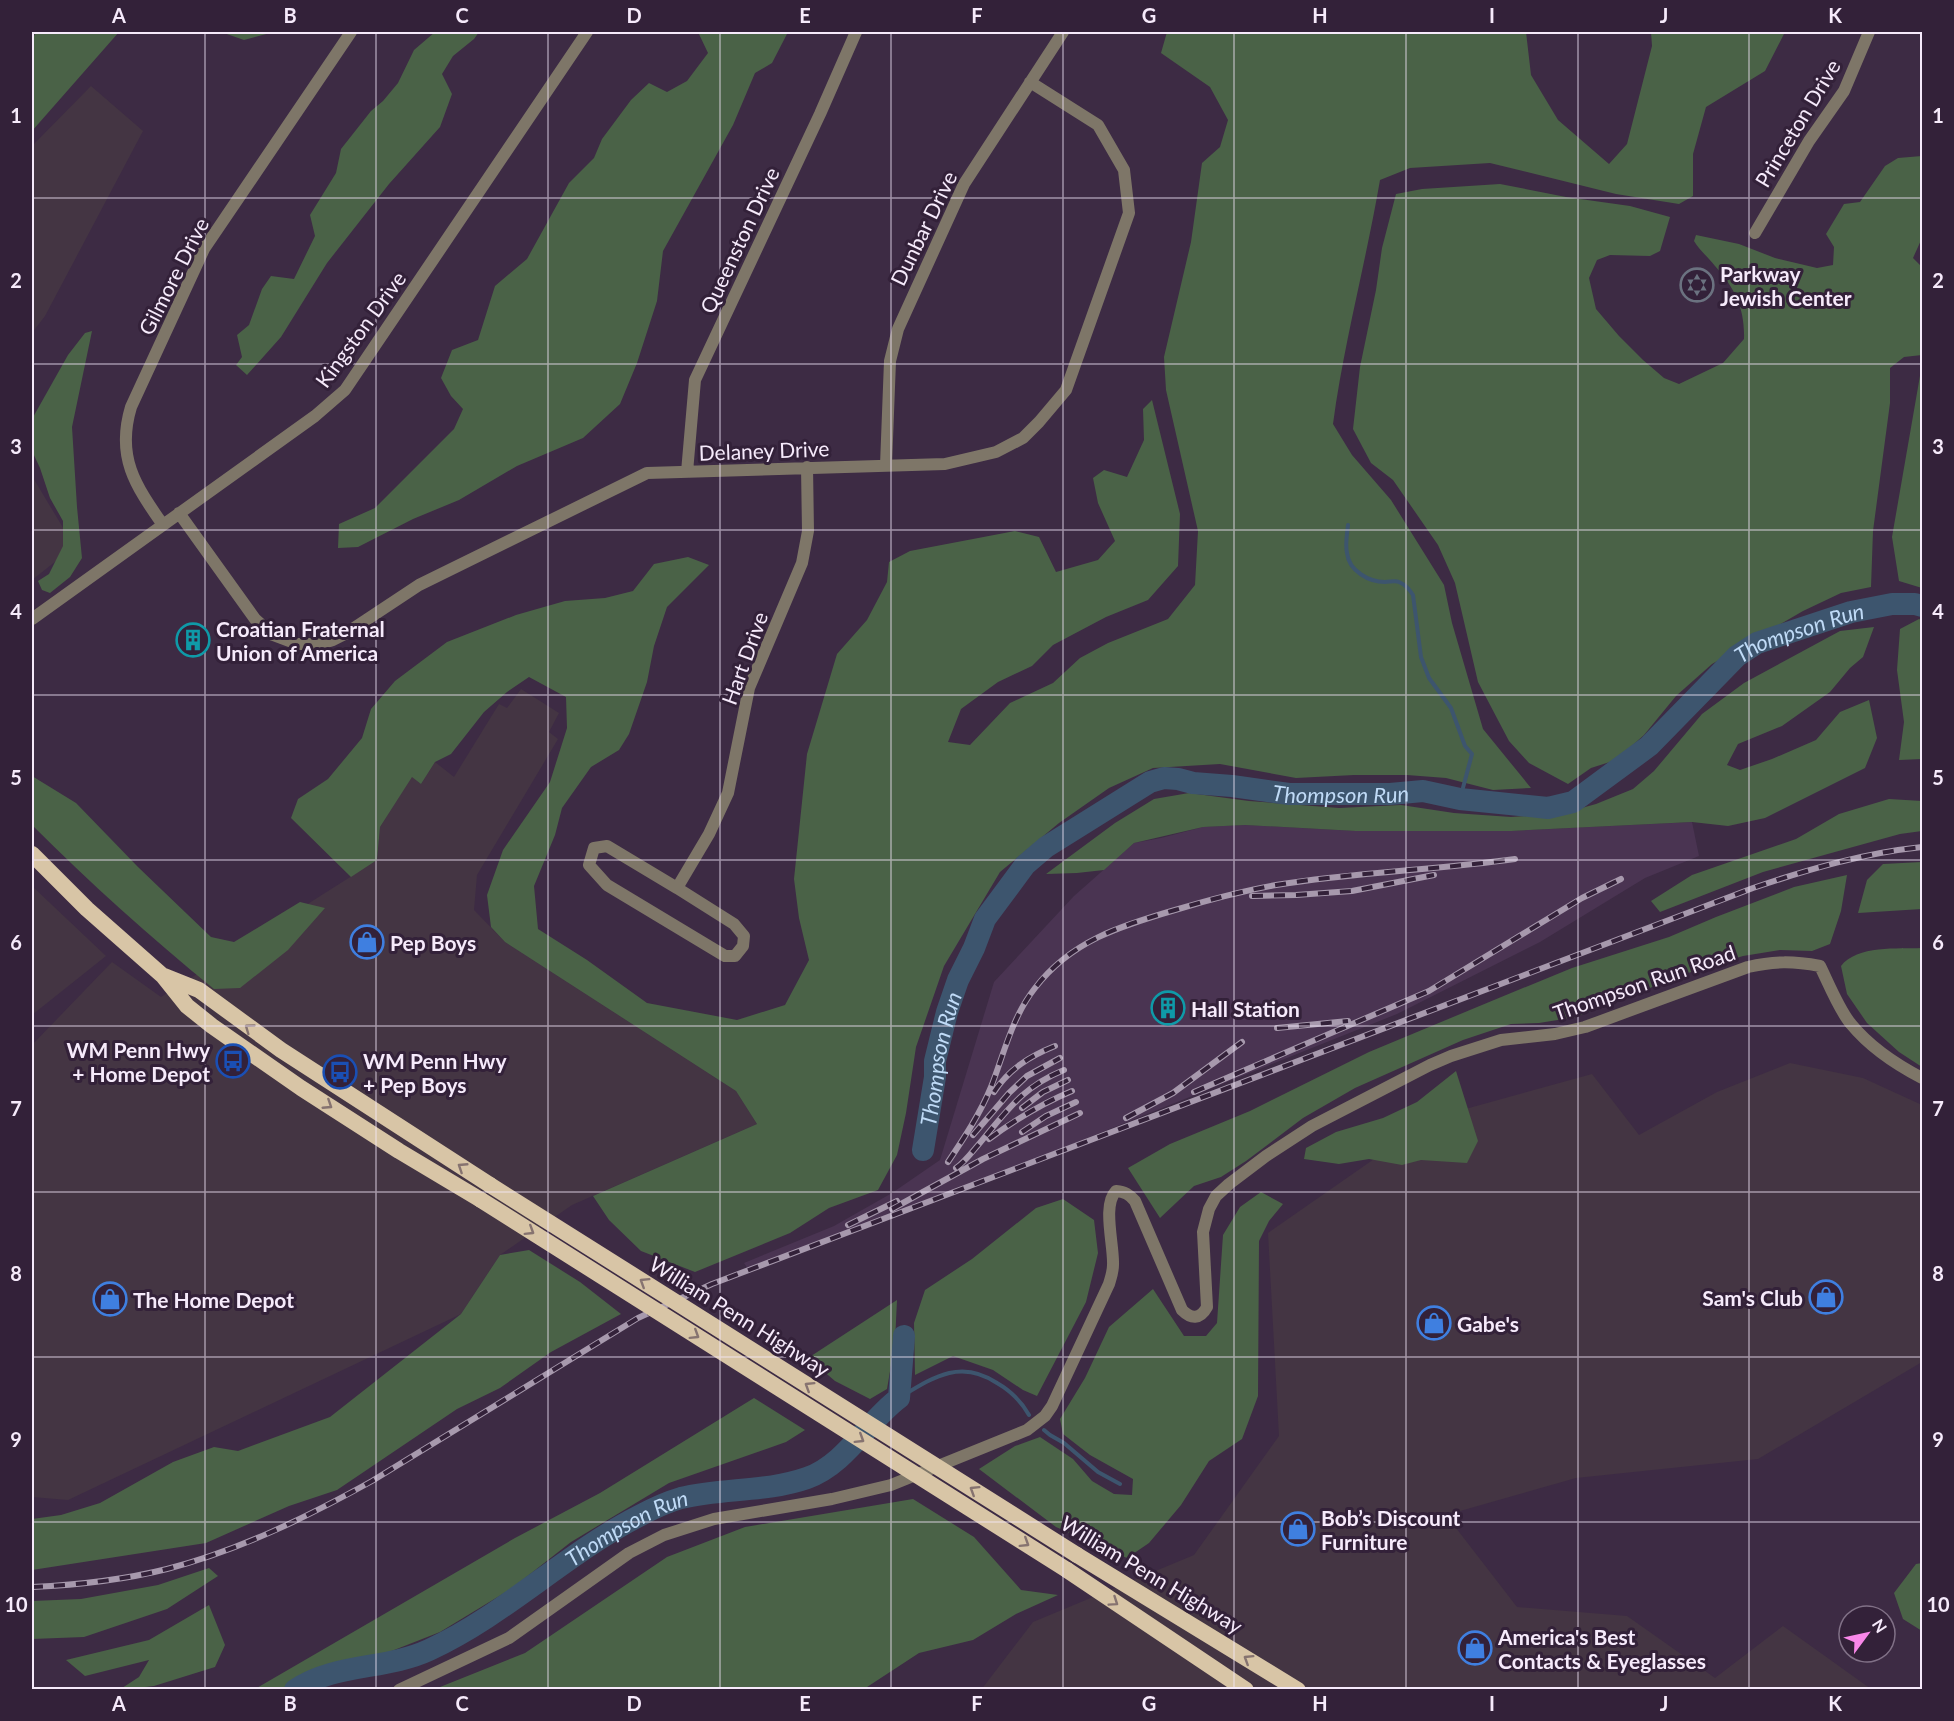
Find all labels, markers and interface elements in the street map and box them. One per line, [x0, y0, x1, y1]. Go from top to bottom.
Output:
text: A [111, 3, 126, 27]
text: B [283, 3, 297, 27]
text: C [455, 3, 469, 27]
text: D [626, 3, 642, 27]
text: E [799, 3, 811, 27]
text: F [971, 3, 983, 27]
text: G [1142, 3, 1156, 27]
text: H [1312, 3, 1328, 27]
text: I [1489, 3, 1495, 27]
text: J [1660, 3, 1668, 27]
text: K [1828, 3, 1842, 27]
street label: Princeton Drive [1749, 55, 1845, 191]
text: 1 [10, 103, 22, 127]
text: 1 [1932, 103, 1944, 127]
street label: Queenston Drive [694, 163, 784, 317]
street label: Dunbar Drive [885, 167, 961, 289]
street label: Gilmore Drive [133, 213, 213, 339]
place label: Parkway Jewish Center [1720, 261, 1852, 310]
street label: Kingston Drive [310, 266, 410, 392]
synagogue icon: Parkway Jewish Center [1679, 267, 1715, 303]
text: 2 [10, 268, 22, 292]
text: 2 [1932, 268, 1944, 292]
text: 3 [10, 434, 22, 458]
text: 3 [1932, 434, 1944, 458]
street label: Delaney Drive [698, 435, 830, 465]
water label: Thompson Run [1729, 596, 1866, 668]
text: 4 [10, 599, 22, 623]
text: 4 [1932, 599, 1944, 623]
street label: Hart Drive [716, 608, 772, 708]
place label: Croatian Fraternal Union of America [216, 616, 385, 665]
building icon: Croatian Fraternal Union of America [175, 622, 211, 658]
text: 5 [10, 765, 22, 789]
text: 5 [1932, 765, 1944, 789]
water label: Thompson Run [1271, 778, 1410, 808]
shop icon: Pep Boys [349, 924, 385, 960]
text: 6 [10, 930, 22, 954]
place label: Pep Boys [390, 930, 476, 955]
text: 6 [1932, 930, 1944, 954]
street label: Thompson Run Road [1550, 939, 1738, 1025]
water label: Thompson Run [914, 988, 967, 1128]
building icon: Hall Station [1150, 990, 1186, 1026]
place label: Hall Station [1191, 996, 1300, 1021]
one-way arrow [244, 1024, 255, 1035]
place label: WM Penn Hwy + Home Depot [67, 1037, 211, 1086]
bus stop icon: WM Penn Hwy + Home Depot [215, 1043, 251, 1079]
place label: WM Penn Hwy + Pep Boys [363, 1048, 507, 1097]
bus stop icon: WM Penn Hwy + Pep Boys [322, 1054, 358, 1090]
text: 7 [10, 1096, 22, 1120]
text: 7 [1932, 1096, 1944, 1120]
one-way arrow [322, 1098, 333, 1109]
one-way arrow [458, 1163, 469, 1174]
one-way arrow [524, 1224, 535, 1235]
street label: William Penn Highway [645, 1250, 835, 1382]
text: 8 [10, 1261, 22, 1285]
text: 8 [1932, 1261, 1944, 1285]
one-way arrow [640, 1278, 650, 1290]
shop icon: Sam's Club [1808, 1279, 1844, 1315]
shop icon: The Home Depot [92, 1281, 128, 1317]
place label: Sam's Club [1702, 1285, 1803, 1310]
place label: The Home Depot [133, 1287, 294, 1312]
shop icon: Gabe's [1416, 1305, 1452, 1341]
place label: Gabe's [1457, 1311, 1519, 1336]
one-way arrow [689, 1328, 700, 1339]
one-way arrow [805, 1382, 815, 1394]
text: 9 [10, 1427, 22, 1451]
text: 9 [1932, 1427, 1944, 1451]
one-way arrow [854, 1431, 865, 1442]
water label: Thompson Run [560, 1483, 690, 1572]
one-way arrow [970, 1486, 980, 1498]
place label: Bob’s Discount Furniture [1321, 1505, 1461, 1554]
street label: William Penn Highway [1057, 1510, 1248, 1638]
shop icon: Bob’s Discount Furniture [1280, 1511, 1316, 1547]
one-way arrow [1018, 1536, 1029, 1547]
text: 10 [4, 1592, 28, 1616]
text: 10 [1926, 1592, 1950, 1616]
one-way arrow [1107, 1594, 1118, 1605]
north arrow [1837, 1604, 1897, 1664]
text: N [1869, 1615, 1891, 1636]
place label: America's Best Contacts & Eyeglasses [1497, 1624, 1706, 1673]
shop icon: America's Best Contacts & Eyeglasses [1457, 1630, 1493, 1666]
one-way arrow [1244, 1654, 1254, 1666]
text: A [111, 1691, 126, 1715]
text: B [283, 1691, 297, 1715]
text: C [455, 1691, 469, 1715]
text: D [626, 1691, 642, 1715]
text: E [799, 1691, 811, 1715]
text: F [971, 1691, 983, 1715]
text: G [1142, 1691, 1156, 1715]
text: H [1312, 1691, 1328, 1715]
text: I [1489, 1691, 1495, 1715]
text: J [1660, 1691, 1668, 1715]
text: K [1828, 1691, 1842, 1715]

